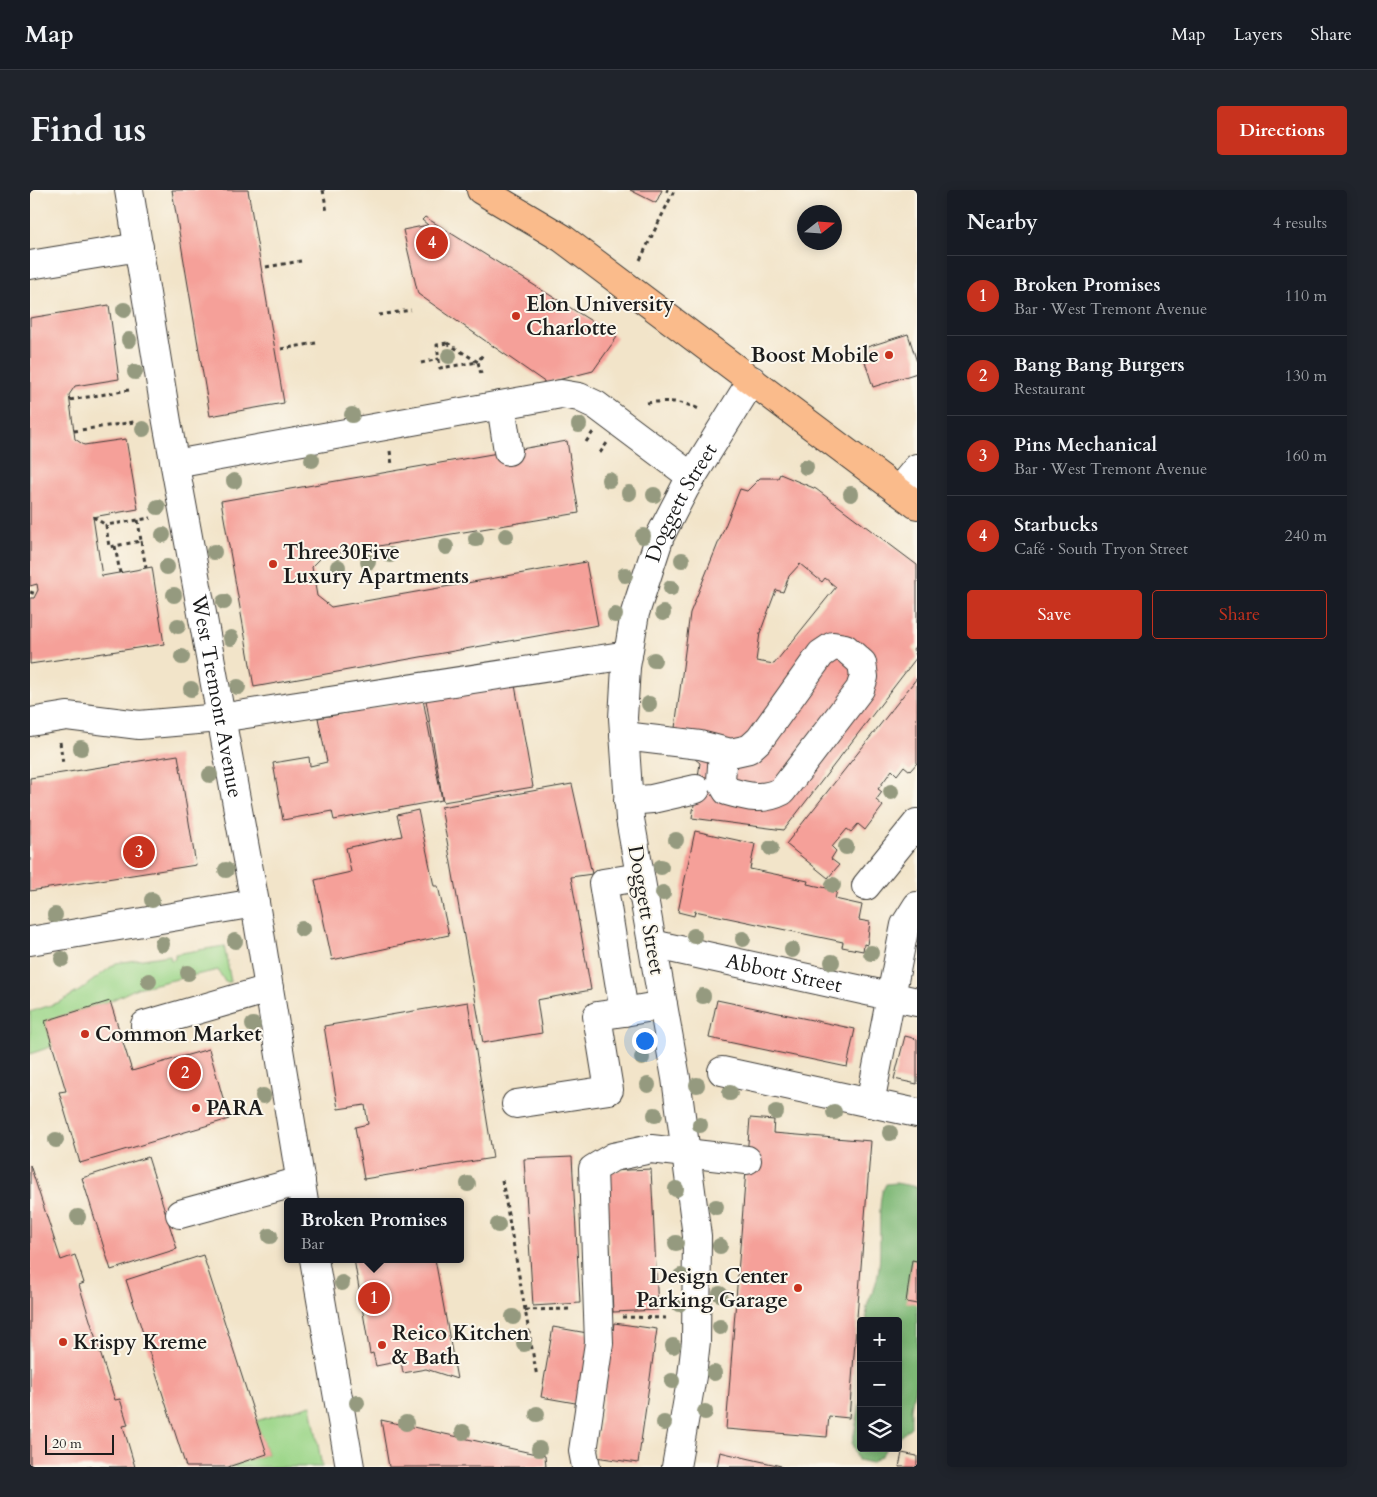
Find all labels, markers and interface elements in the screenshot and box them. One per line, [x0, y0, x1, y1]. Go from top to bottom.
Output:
text: Map [25, 18, 74, 51]
text: Map [1171, 22, 1206, 47]
text: Layers [1234, 22, 1283, 47]
text: Share [1311, 22, 1352, 47]
text: Find us [30, 106, 146, 154]
button: Directions [1217, 106, 1347, 155]
north arrow [797, 205, 842, 250]
text: Nearby [967, 208, 1038, 237]
text: 4 results [1273, 212, 1327, 234]
pin: 4 [416, 224, 448, 262]
text: Broken Promises [1014, 272, 1161, 298]
text: 1 [979, 285, 987, 307]
text: 110 m [1285, 285, 1327, 307]
place label: Elon University Charlotte [526, 290, 675, 343]
text: Bar · West Tremont Avenue [1014, 298, 1207, 320]
marker: Elon University Charlotte [510, 310, 522, 322]
place label: Boost Mobile [751, 341, 879, 370]
marker: Boost Mobile [883, 349, 895, 361]
text: Bang Bang Burgers [1014, 352, 1185, 378]
text: 2 [979, 365, 987, 387]
text: 130 m [1285, 365, 1327, 387]
text: Restaurant [1014, 378, 1085, 400]
text: Pins Mechanical [1014, 432, 1157, 458]
street label: Doggett Street [638, 437, 724, 566]
text: 3 [979, 445, 987, 467]
text: 160 m [1285, 445, 1327, 467]
text: Bar · West Tremont Avenue [1014, 458, 1207, 480]
text: Starbucks [1014, 512, 1098, 538]
text: 4 [979, 525, 987, 547]
text: 240 m [1285, 525, 1327, 547]
place label: Three30Five Luxury Apartments [283, 538, 469, 591]
text: Café · South Tryon Street [1014, 538, 1188, 560]
marker: Three30Five Luxury Apartments [267, 558, 279, 570]
button: Save [967, 590, 1142, 639]
button: Share [1152, 590, 1327, 639]
street label: West Tremont Avenue [184, 591, 250, 800]
pin: 3 [123, 833, 155, 871]
street label: Doggett Street [620, 843, 672, 977]
street label: Abbott Street [723, 946, 845, 1000]
place label: Common Market [95, 1020, 262, 1049]
marker: Common Market [79, 1028, 91, 1040]
your location [632, 1028, 658, 1054]
pin: 2 [169, 1054, 201, 1092]
place label: PARA [206, 1094, 264, 1123]
marker: PARA [190, 1102, 202, 1114]
popup [284, 1198, 464, 1263]
text: Broken Promises [301, 1207, 447, 1233]
text: Bar [301, 1233, 324, 1255]
place label: Design Center Parking Garage [636, 1262, 789, 1315]
pin: 1 [358, 1279, 390, 1317]
marker: Design Center Parking Garage [792, 1282, 804, 1294]
map controls [857, 1317, 902, 1452]
button: + [857, 1317, 902, 1362]
place label: Reico Kitchen & Bath [392, 1319, 530, 1372]
place label: Krispy Kreme [73, 1328, 207, 1357]
marker: Krispy Kreme [57, 1336, 69, 1348]
marker: Reico Kitchen & Bath [376, 1339, 388, 1351]
button: − [857, 1362, 902, 1407]
button: layers [857, 1407, 902, 1452]
scale bar [45, 1432, 114, 1455]
text: 20 m [52, 1434, 82, 1453]

